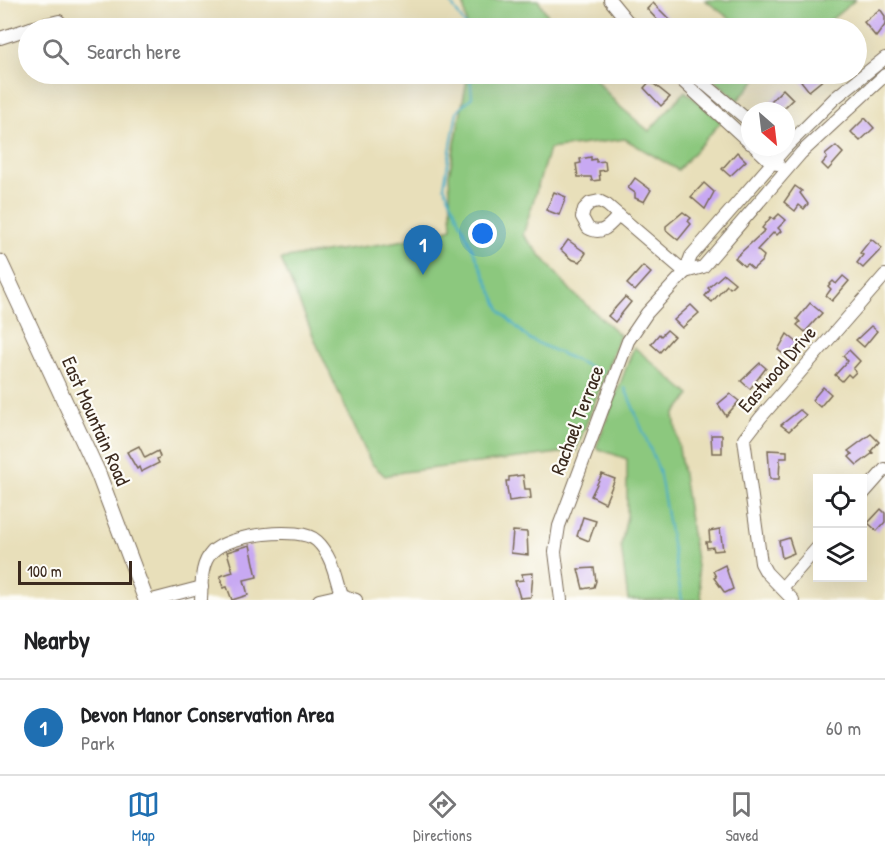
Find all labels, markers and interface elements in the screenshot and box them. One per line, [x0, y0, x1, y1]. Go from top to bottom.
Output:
search box [18, 18, 867, 84]
icon: search [39, 35, 72, 68]
text: Search here [87, 36, 181, 66]
north arrow [741, 102, 795, 156]
your location [468, 219, 497, 248]
pin: 1 [404, 226, 442, 275]
street label: Eastwood Drive [731, 320, 822, 418]
street label: East Mountain Road [56, 352, 137, 490]
street label: Rachael Terrace [543, 361, 610, 478]
map controls [813, 474, 867, 582]
button: locate [813, 474, 867, 528]
button: layers [813, 528, 867, 582]
scale bar [18, 558, 132, 586]
text: 100 m [27, 560, 62, 582]
text: Nearby [24, 622, 90, 657]
text: Devon Manor Conservation Area [81, 699, 334, 729]
text: 1 [40, 714, 47, 741]
text: 60 m [826, 714, 861, 741]
text: Park [81, 729, 114, 756]
tab: Map [127, 788, 160, 846]
tab: Directions [413, 788, 472, 846]
tab: Saved [725, 788, 758, 846]

